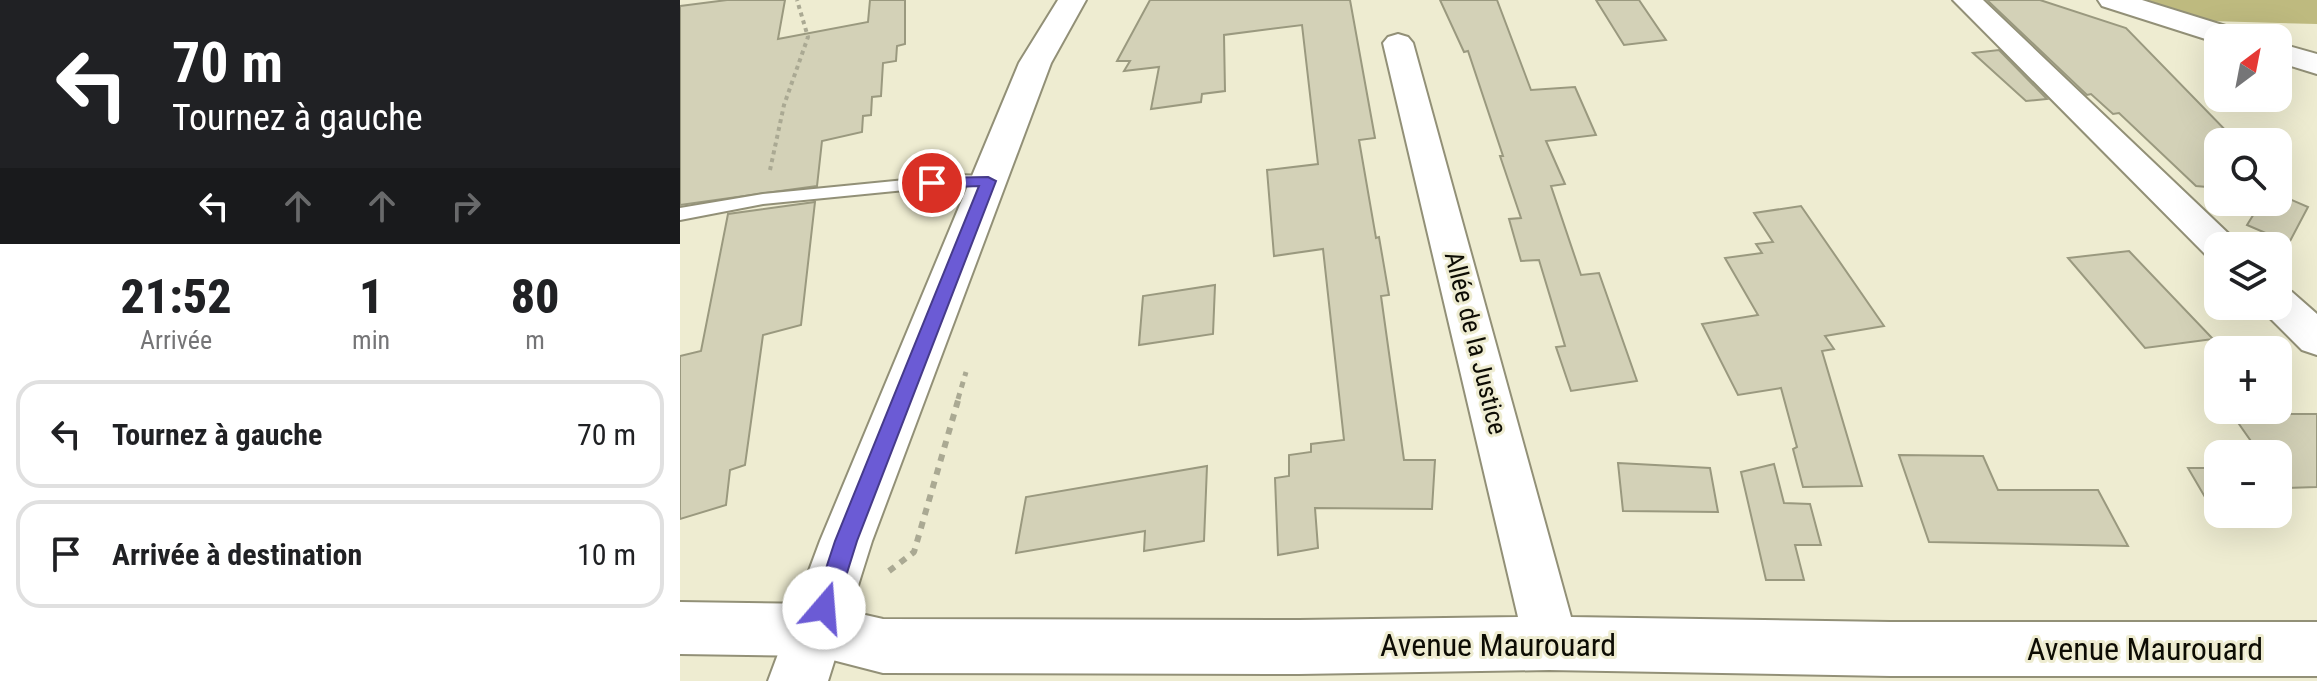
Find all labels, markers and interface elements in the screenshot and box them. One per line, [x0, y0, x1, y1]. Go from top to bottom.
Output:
north arrow [2204, 24, 2292, 112]
map controls [2204, 24, 2292, 528]
text: 70 m [172, 30, 283, 96]
icon: left [40, 32, 144, 136]
text: Tournez à gauche [172, 97, 423, 139]
button: search [2204, 128, 2292, 216]
pin [898, 149, 966, 217]
icon: arrive [910, 161, 954, 205]
icon: left [192, 184, 236, 228]
icon: ahead [276, 184, 320, 228]
icon: ahead [360, 184, 404, 228]
icon: right [444, 184, 488, 228]
button: layers [2204, 232, 2292, 320]
street label: Allée de la Justice [1439, 248, 1513, 438]
text: 21:52 [120, 268, 232, 325]
text: 1 [359, 268, 383, 325]
text: 80 [511, 268, 559, 325]
text: Arrivée [140, 325, 212, 355]
text: min [352, 325, 390, 355]
text: m [525, 325, 545, 355]
button: + [2204, 336, 2292, 424]
icon: left [44, 412, 88, 456]
text: Tournez à gauche [112, 417, 322, 452]
text: 70 m [577, 417, 636, 452]
button: − [2204, 440, 2292, 528]
icon: arrive [44, 532, 88, 576]
text: Arrivée à destination [112, 537, 362, 572]
text: 10 m [577, 537, 636, 572]
position arrow [782, 566, 866, 650]
street label: Avenue Maurouard [1380, 626, 1616, 664]
street label: Avenue Maurouard [2027, 630, 2263, 668]

